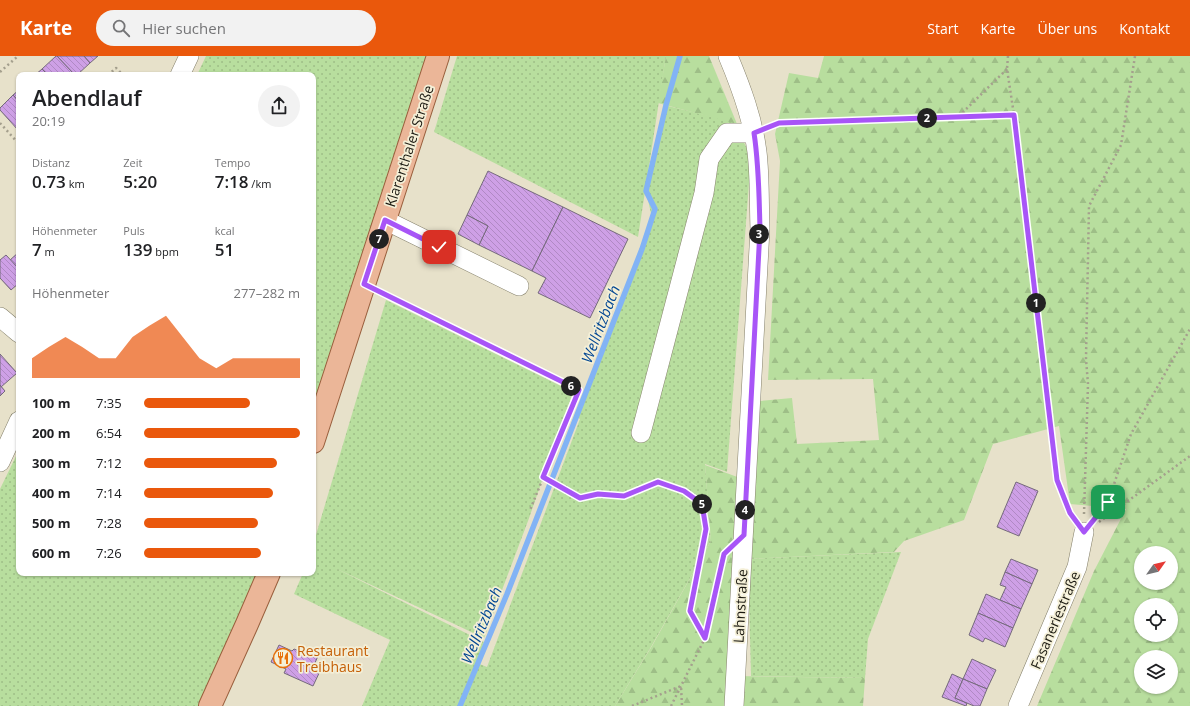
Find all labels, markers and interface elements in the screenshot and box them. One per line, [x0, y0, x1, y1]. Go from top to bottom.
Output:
search box [96, 10, 376, 46]
text: Karte [20, 15, 72, 41]
icon: search [110, 17, 132, 39]
text: Hier suchen [142, 18, 226, 38]
text: Start [927, 19, 959, 38]
text: Karte [981, 19, 1015, 38]
text: Über uns [1037, 19, 1097, 38]
text: Kontakt [1119, 19, 1170, 38]
text: Abendlauf [32, 82, 141, 112]
street label: Klarenthaler Straße [380, 83, 438, 209]
button: share [258, 85, 300, 127]
pin: 2 [917, 108, 937, 128]
text: 2 [924, 110, 930, 125]
text: 20:19 [32, 112, 65, 130]
text: Distanz [32, 155, 70, 170]
text: Zeit [123, 155, 143, 170]
text: Tempo [215, 155, 250, 170]
text: 0.73 [32, 170, 66, 193]
text: 5:20 [123, 170, 157, 193]
text: 7:18 [215, 170, 248, 193]
text: km [66, 176, 85, 191]
text: /km [248, 176, 271, 191]
text: Höhenmeter [32, 223, 97, 238]
text: Puls [123, 223, 145, 238]
text: kcal [215, 223, 235, 238]
pin: 3 [749, 224, 769, 244]
text: 3 [756, 226, 762, 241]
pin: 7 [369, 229, 389, 249]
pin [422, 230, 456, 264]
text: 7 [376, 231, 382, 246]
icon: check [428, 236, 450, 258]
text: 7 [32, 238, 42, 261]
text: 139 [123, 238, 153, 261]
text: 51 [215, 238, 234, 261]
text: m [42, 244, 55, 259]
text: bpm [153, 244, 179, 259]
water label: Wellritzbach [576, 282, 624, 366]
text: Höhenmeter [32, 284, 109, 302]
text: 277–282 m [233, 284, 300, 302]
pin: 1 [1026, 293, 1046, 313]
text: 1 [1033, 295, 1039, 310]
pin: 6 [561, 376, 581, 396]
text: 6 [568, 378, 574, 393]
text: 100 m [32, 394, 70, 412]
text: 7:35 [96, 394, 122, 412]
text: 200 m [32, 424, 70, 442]
text: 6:54 [96, 424, 122, 442]
text: 300 m [32, 454, 70, 472]
text: 7:12 [96, 454, 122, 472]
text: 400 m [32, 484, 70, 502]
text: 7:14 [96, 484, 122, 502]
pin [1091, 485, 1125, 519]
icon: arrive [1097, 491, 1119, 513]
pin: 5 [692, 494, 712, 514]
text: 5 [699, 496, 705, 511]
pin: 4 [735, 500, 755, 520]
text: 4 [742, 502, 748, 517]
text: 500 m [32, 514, 70, 532]
text: 7:28 [96, 514, 122, 532]
text: 600 m [32, 544, 70, 562]
text: 7:26 [96, 544, 122, 562]
north arrow [1134, 546, 1178, 590]
map controls [1134, 546, 1178, 694]
street label: Lahnstraße [729, 568, 751, 643]
street label: Fasaneriestraße [1026, 568, 1084, 672]
water label: Wellritzbach [456, 583, 506, 667]
button: locate [1134, 598, 1178, 642]
place label: Restaurant Treibhaus [297, 641, 369, 676]
restaurant icon: Restaurant Treibhaus [272, 647, 294, 669]
button: layers [1134, 650, 1178, 694]

